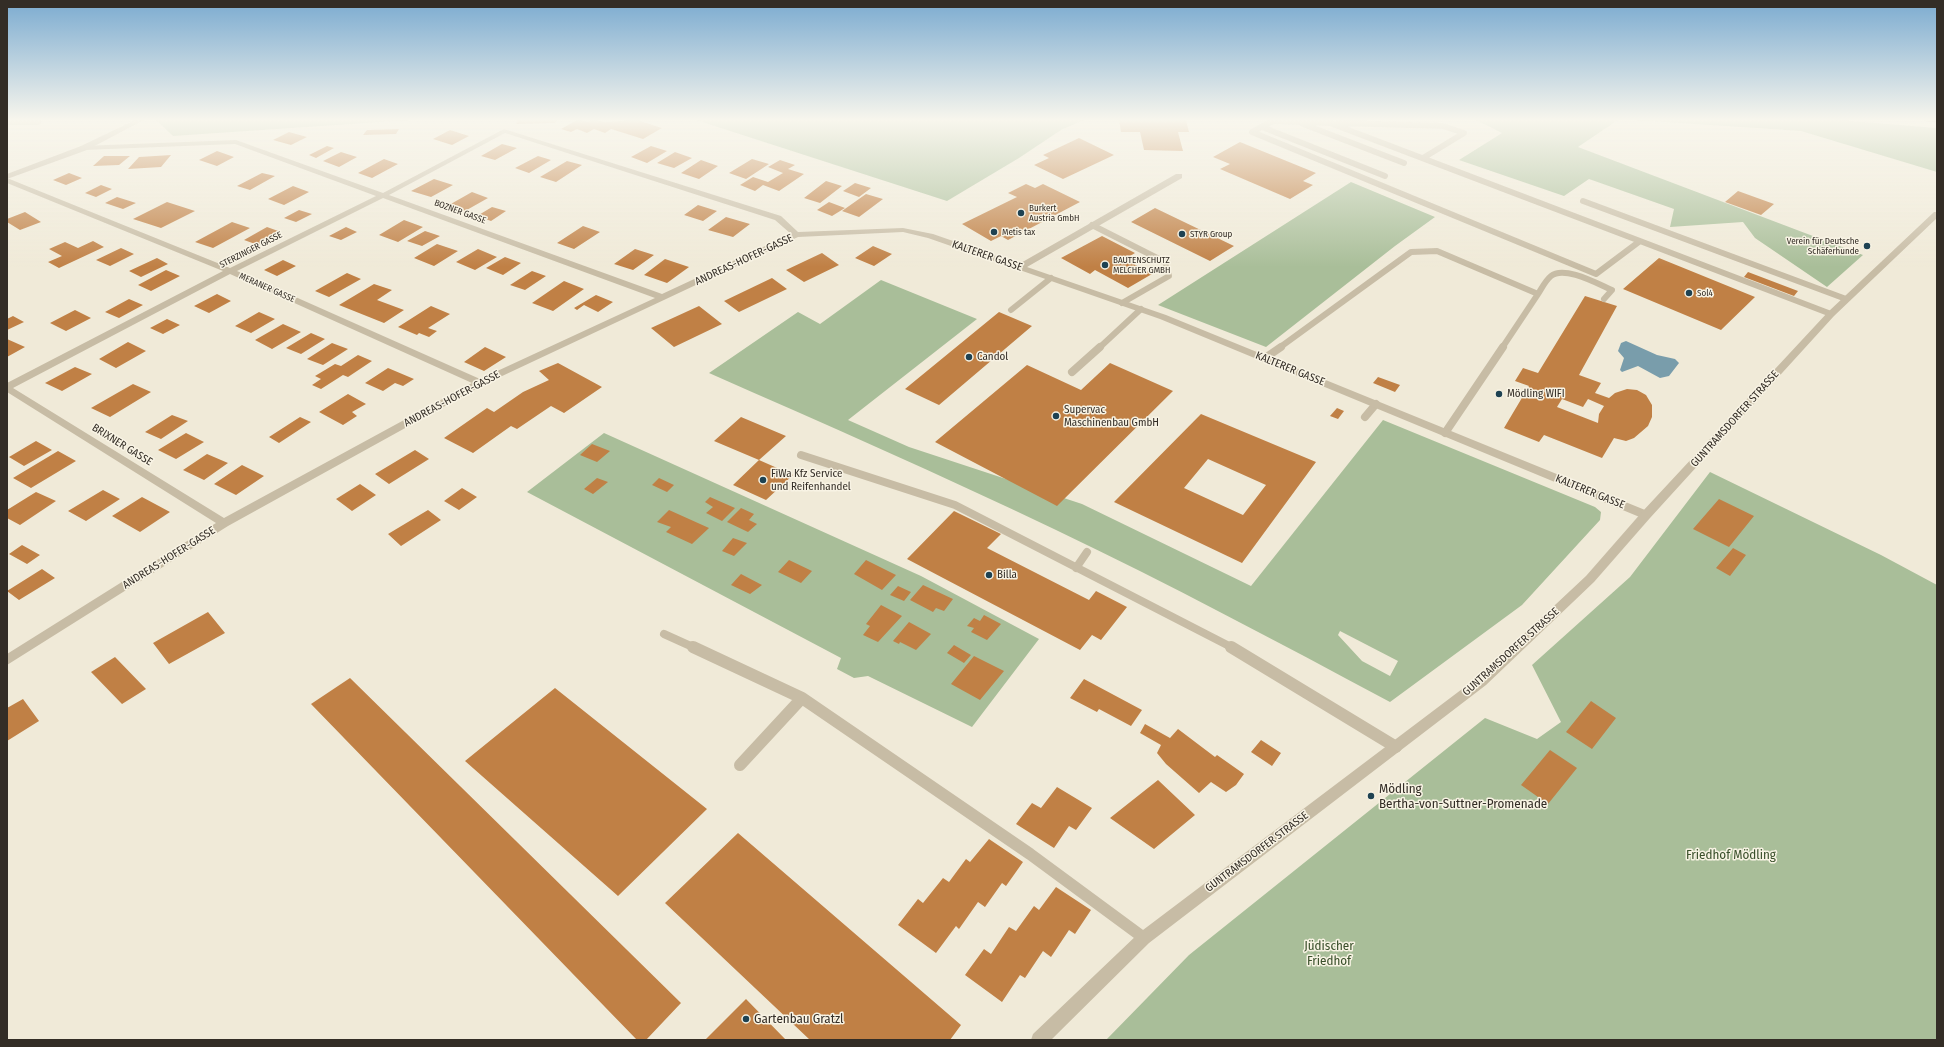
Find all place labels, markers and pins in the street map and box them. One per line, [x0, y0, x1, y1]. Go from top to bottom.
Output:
place label: Burkert Austria GmbH [1029, 203, 1079, 224]
marker: Burkert Austria GmbH [1016, 208, 1026, 218]
marker: Metis tax [989, 227, 999, 237]
place label: Metis tax [1002, 227, 1035, 237]
marker: STYR Group [1177, 229, 1187, 239]
place label: STYR Group [1190, 229, 1232, 239]
place label: Verein für Deutsche Schäferhunde [1787, 236, 1859, 257]
marker: Verein für Deutsche Schäferhunde [1862, 241, 1872, 251]
place label: BAUTENSCHUTZ MELCHER GMBH [1113, 255, 1170, 276]
marker: BAUTENSCHUTZ MELCHER GMBH [1100, 260, 1110, 270]
marker: Sol4 [1684, 288, 1694, 298]
place label: Sol4 [1697, 288, 1713, 298]
place label: Candol [977, 350, 1008, 364]
marker: Candol [964, 352, 974, 362]
place label: Mödling WIFI [1507, 387, 1565, 401]
marker: Mödling WIFI [1494, 389, 1504, 399]
place label: Supervac Maschinenbau GmbH [1064, 403, 1159, 429]
marker: Supervac Maschinenbau GmbH [1051, 411, 1061, 421]
place label: FiWa Kfz Service und Reifenhandel [771, 467, 851, 493]
marker: FiWa Kfz Service und Reifenhandel [758, 475, 768, 485]
place label: Billa [997, 568, 1017, 582]
marker: Billa [984, 570, 994, 580]
place label: Mödling Bertha-von-Suttner-Promenade [1379, 781, 1547, 812]
marker: Mödling Bertha-von-Suttner-Promenade [1366, 791, 1376, 801]
place label: Gartenbau Gratzl [754, 1011, 843, 1027]
marker: Gartenbau Gratzl [741, 1014, 751, 1024]

